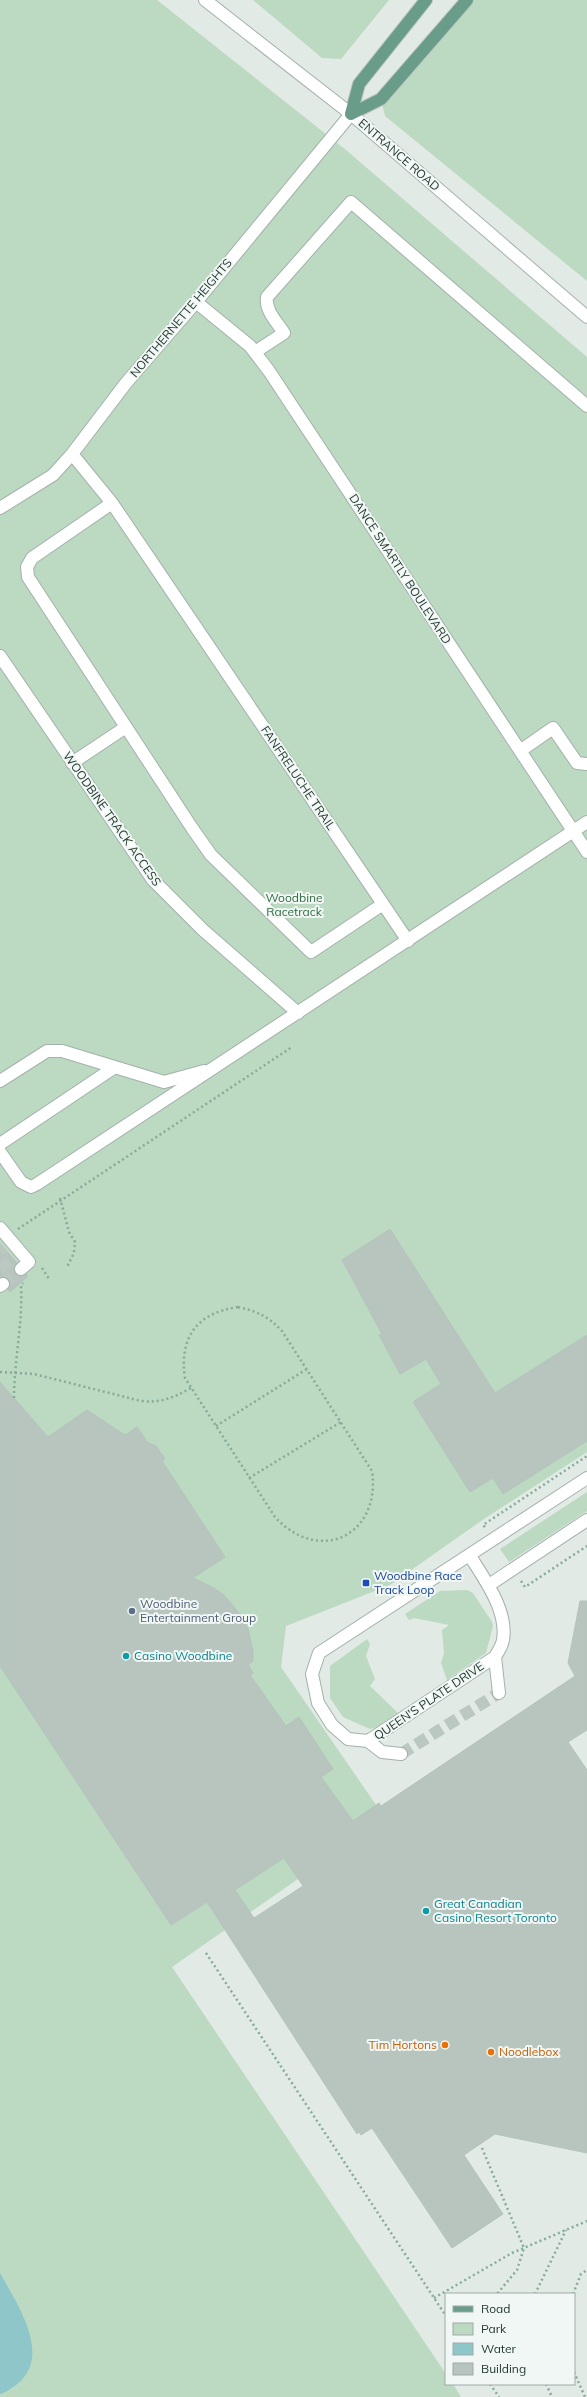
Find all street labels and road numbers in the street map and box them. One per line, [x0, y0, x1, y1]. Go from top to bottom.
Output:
street label: ENTRANCE ROAD [356, 115, 443, 194]
street label: NORTHERNETTE HEIGHTS [126, 255, 235, 380]
street label: DANCE SMARTLY BOULEVARD [346, 491, 455, 647]
street label: FANFRELUCHE TRAIL [258, 723, 339, 833]
street label: WOODBINE TRACK ACCESS [60, 749, 165, 889]
street label: QUEEN'S PLATE DRIVE [371, 1658, 487, 1743]

